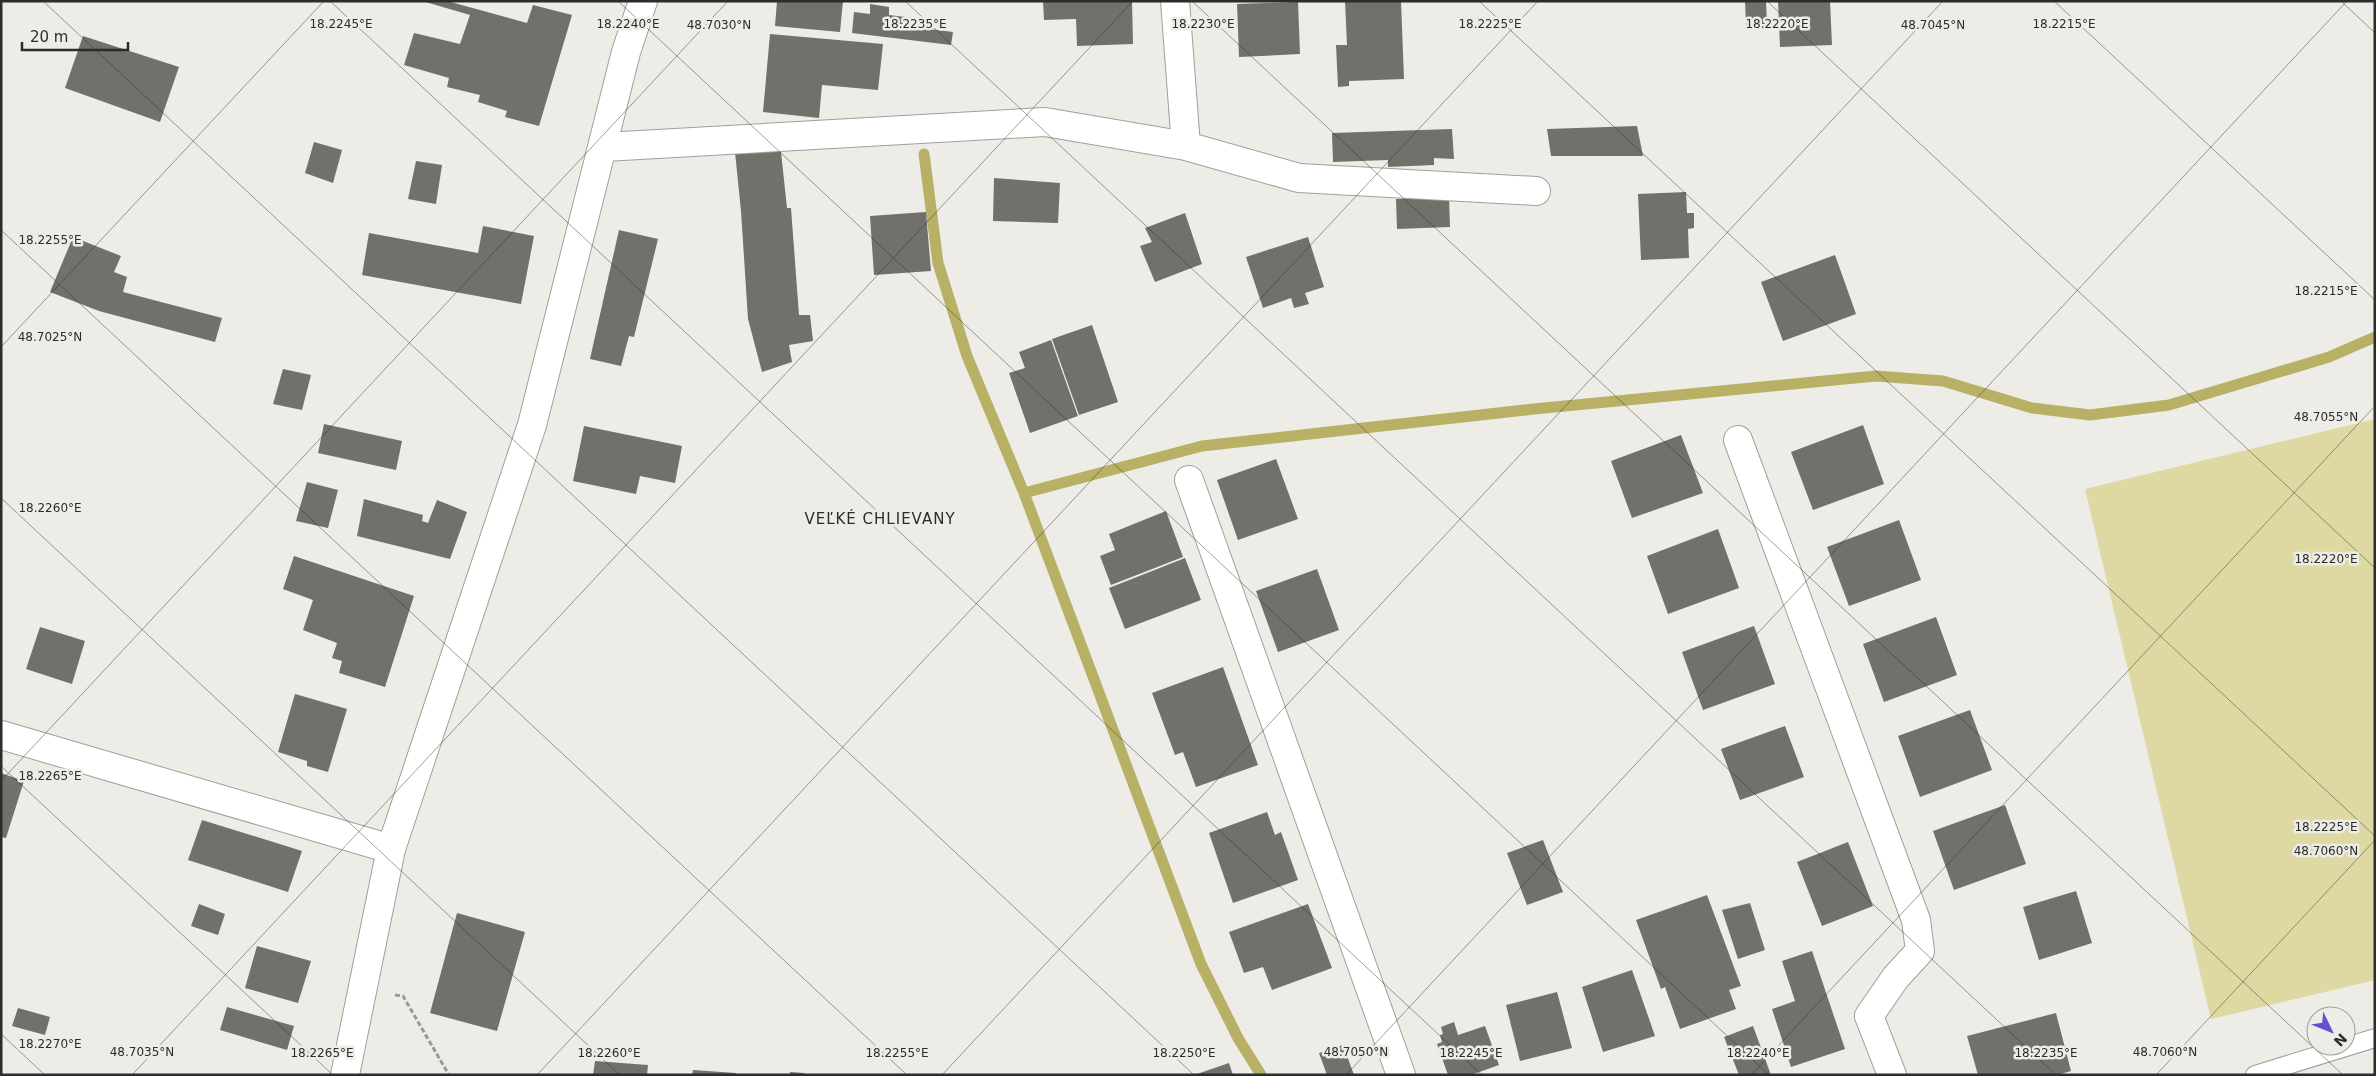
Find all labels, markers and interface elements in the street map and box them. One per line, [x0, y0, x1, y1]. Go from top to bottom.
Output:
text: 18.2245°E [309, 17, 373, 31]
text: 18.2240°E [596, 17, 660, 31]
text: 18.2235°E [883, 17, 947, 31]
text: 18.2230°E [1171, 17, 1235, 31]
text: 18.2225°E [1458, 17, 1522, 31]
text: 18.2220°E [1745, 17, 1809, 31]
text: 18.2215°E [2032, 17, 2096, 31]
text: 48.7030°N [687, 18, 751, 32]
text: 48.7045°N [1901, 18, 1965, 32]
scale bar [22, 20, 129, 52]
text: 20 m [30, 28, 68, 46]
text: 18.2255°E [18, 233, 82, 247]
text: 18.2215°E [2294, 284, 2358, 298]
text: 48.7025°N [18, 330, 82, 344]
text: 48.7055°N [2294, 410, 2358, 424]
text: 18.2260°E [18, 501, 82, 515]
district label: VEĽKÉ CHLIEVANY [804, 509, 956, 528]
text: 18.2220°E [2294, 552, 2358, 566]
text: 18.2265°E [18, 769, 82, 783]
text: 18.2225°E [2294, 820, 2358, 834]
text: 48.7060°N [2294, 844, 2358, 858]
north arrow [2306, 1006, 2356, 1056]
text: N [2331, 1030, 2350, 1050]
text: 18.2270°E [18, 1037, 82, 1051]
text: 48.7035°N [110, 1045, 174, 1059]
text: 48.7050°N [1324, 1045, 1388, 1059]
text: 48.7060°N [2133, 1045, 2197, 1059]
text: 18.2265°E [290, 1046, 354, 1060]
text: 18.2260°E [577, 1046, 641, 1060]
text: 18.2255°E [865, 1046, 929, 1060]
text: 18.2250°E [1152, 1046, 1216, 1060]
text: 18.2245°E [1439, 1046, 1503, 1060]
text: 18.2240°E [1726, 1046, 1790, 1060]
text: 18.2235°E [2014, 1046, 2078, 1060]

